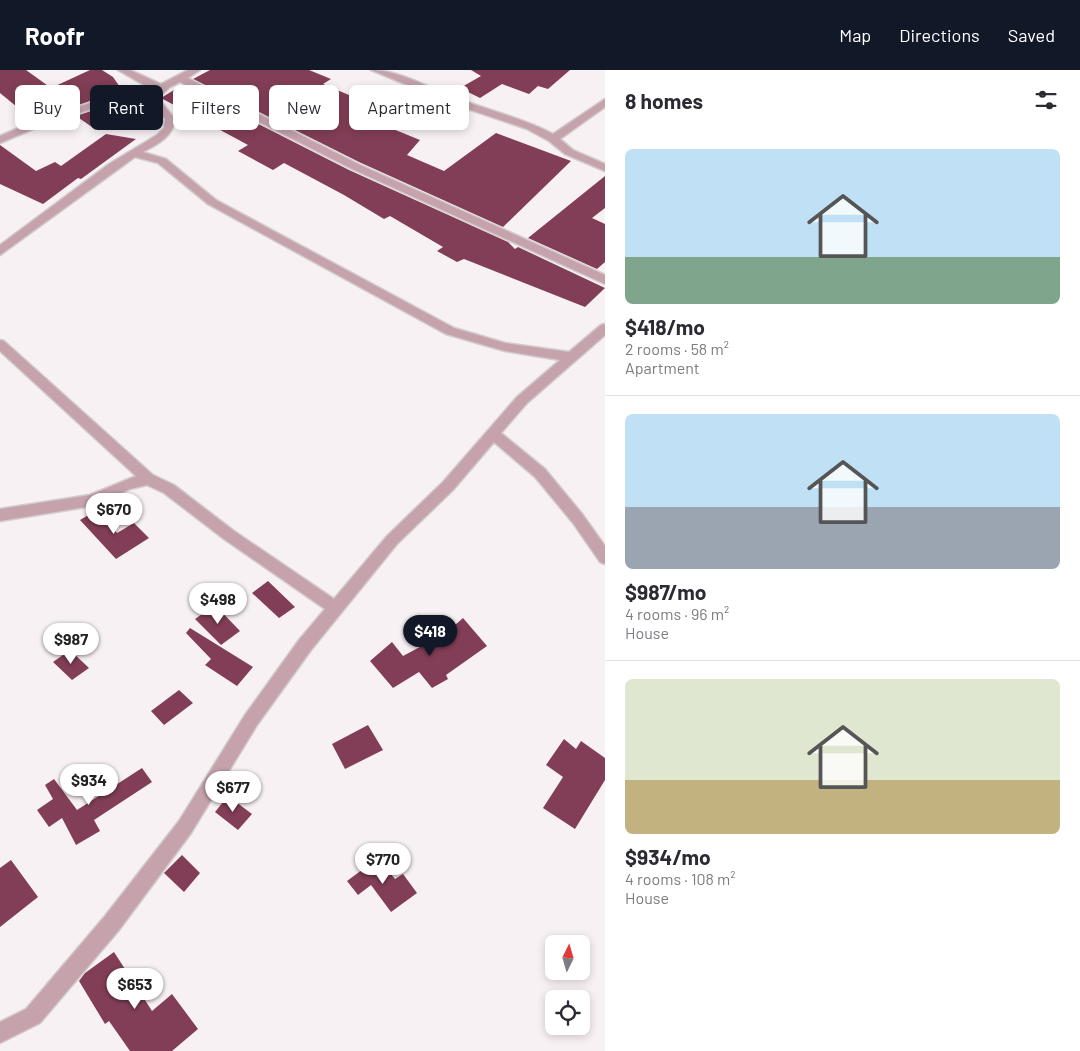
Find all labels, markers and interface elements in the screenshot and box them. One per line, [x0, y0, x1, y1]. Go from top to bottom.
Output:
text: Roofr [25, 21, 84, 50]
text: Map [839, 24, 871, 46]
text: Directions [899, 24, 980, 46]
text: Saved [1008, 24, 1055, 46]
chip: Buy [15, 85, 80, 130]
chip: Rent [90, 85, 163, 130]
chip: Filters [173, 85, 259, 130]
chip: New [269, 85, 339, 130]
chip: Apartment [349, 85, 469, 130]
icon: filters [1032, 86, 1060, 114]
text: 8 homes [625, 88, 703, 113]
icon: home [798, 181, 888, 271]
text: $418/mo [625, 314, 705, 339]
text: 2 rooms · 58 m² [625, 339, 729, 358]
text: Apartment [625, 358, 700, 377]
icon: home [798, 447, 888, 537]
pin: $670 [84, 492, 144, 535]
text: $670 [97, 499, 131, 518]
text: $987/mo [625, 579, 706, 604]
pin: $498 [188, 582, 248, 625]
text: $498 [200, 589, 236, 608]
text: 4 rooms · 96 m² [625, 604, 729, 623]
pin: $418 [400, 614, 460, 657]
text: $418 [414, 621, 446, 640]
pin: $987 [41, 622, 101, 665]
text: House [625, 623, 669, 642]
text: $987 [54, 629, 88, 648]
icon: home [798, 712, 888, 802]
pin: $934 [59, 764, 119, 806]
text: $934 [71, 770, 107, 789]
pin: $677 [203, 770, 263, 813]
text: $677 [216, 777, 250, 796]
pin: $770 [353, 842, 413, 885]
text: $934/mo [625, 844, 711, 869]
text: $770 [366, 849, 400, 868]
text: 4 rooms · 108 m² [625, 869, 736, 888]
text: House [625, 888, 669, 907]
north arrow [545, 935, 590, 980]
map controls [545, 935, 590, 1035]
pin: $653 [105, 968, 165, 1010]
text: $653 [117, 974, 153, 993]
button: locate [545, 990, 590, 1035]

